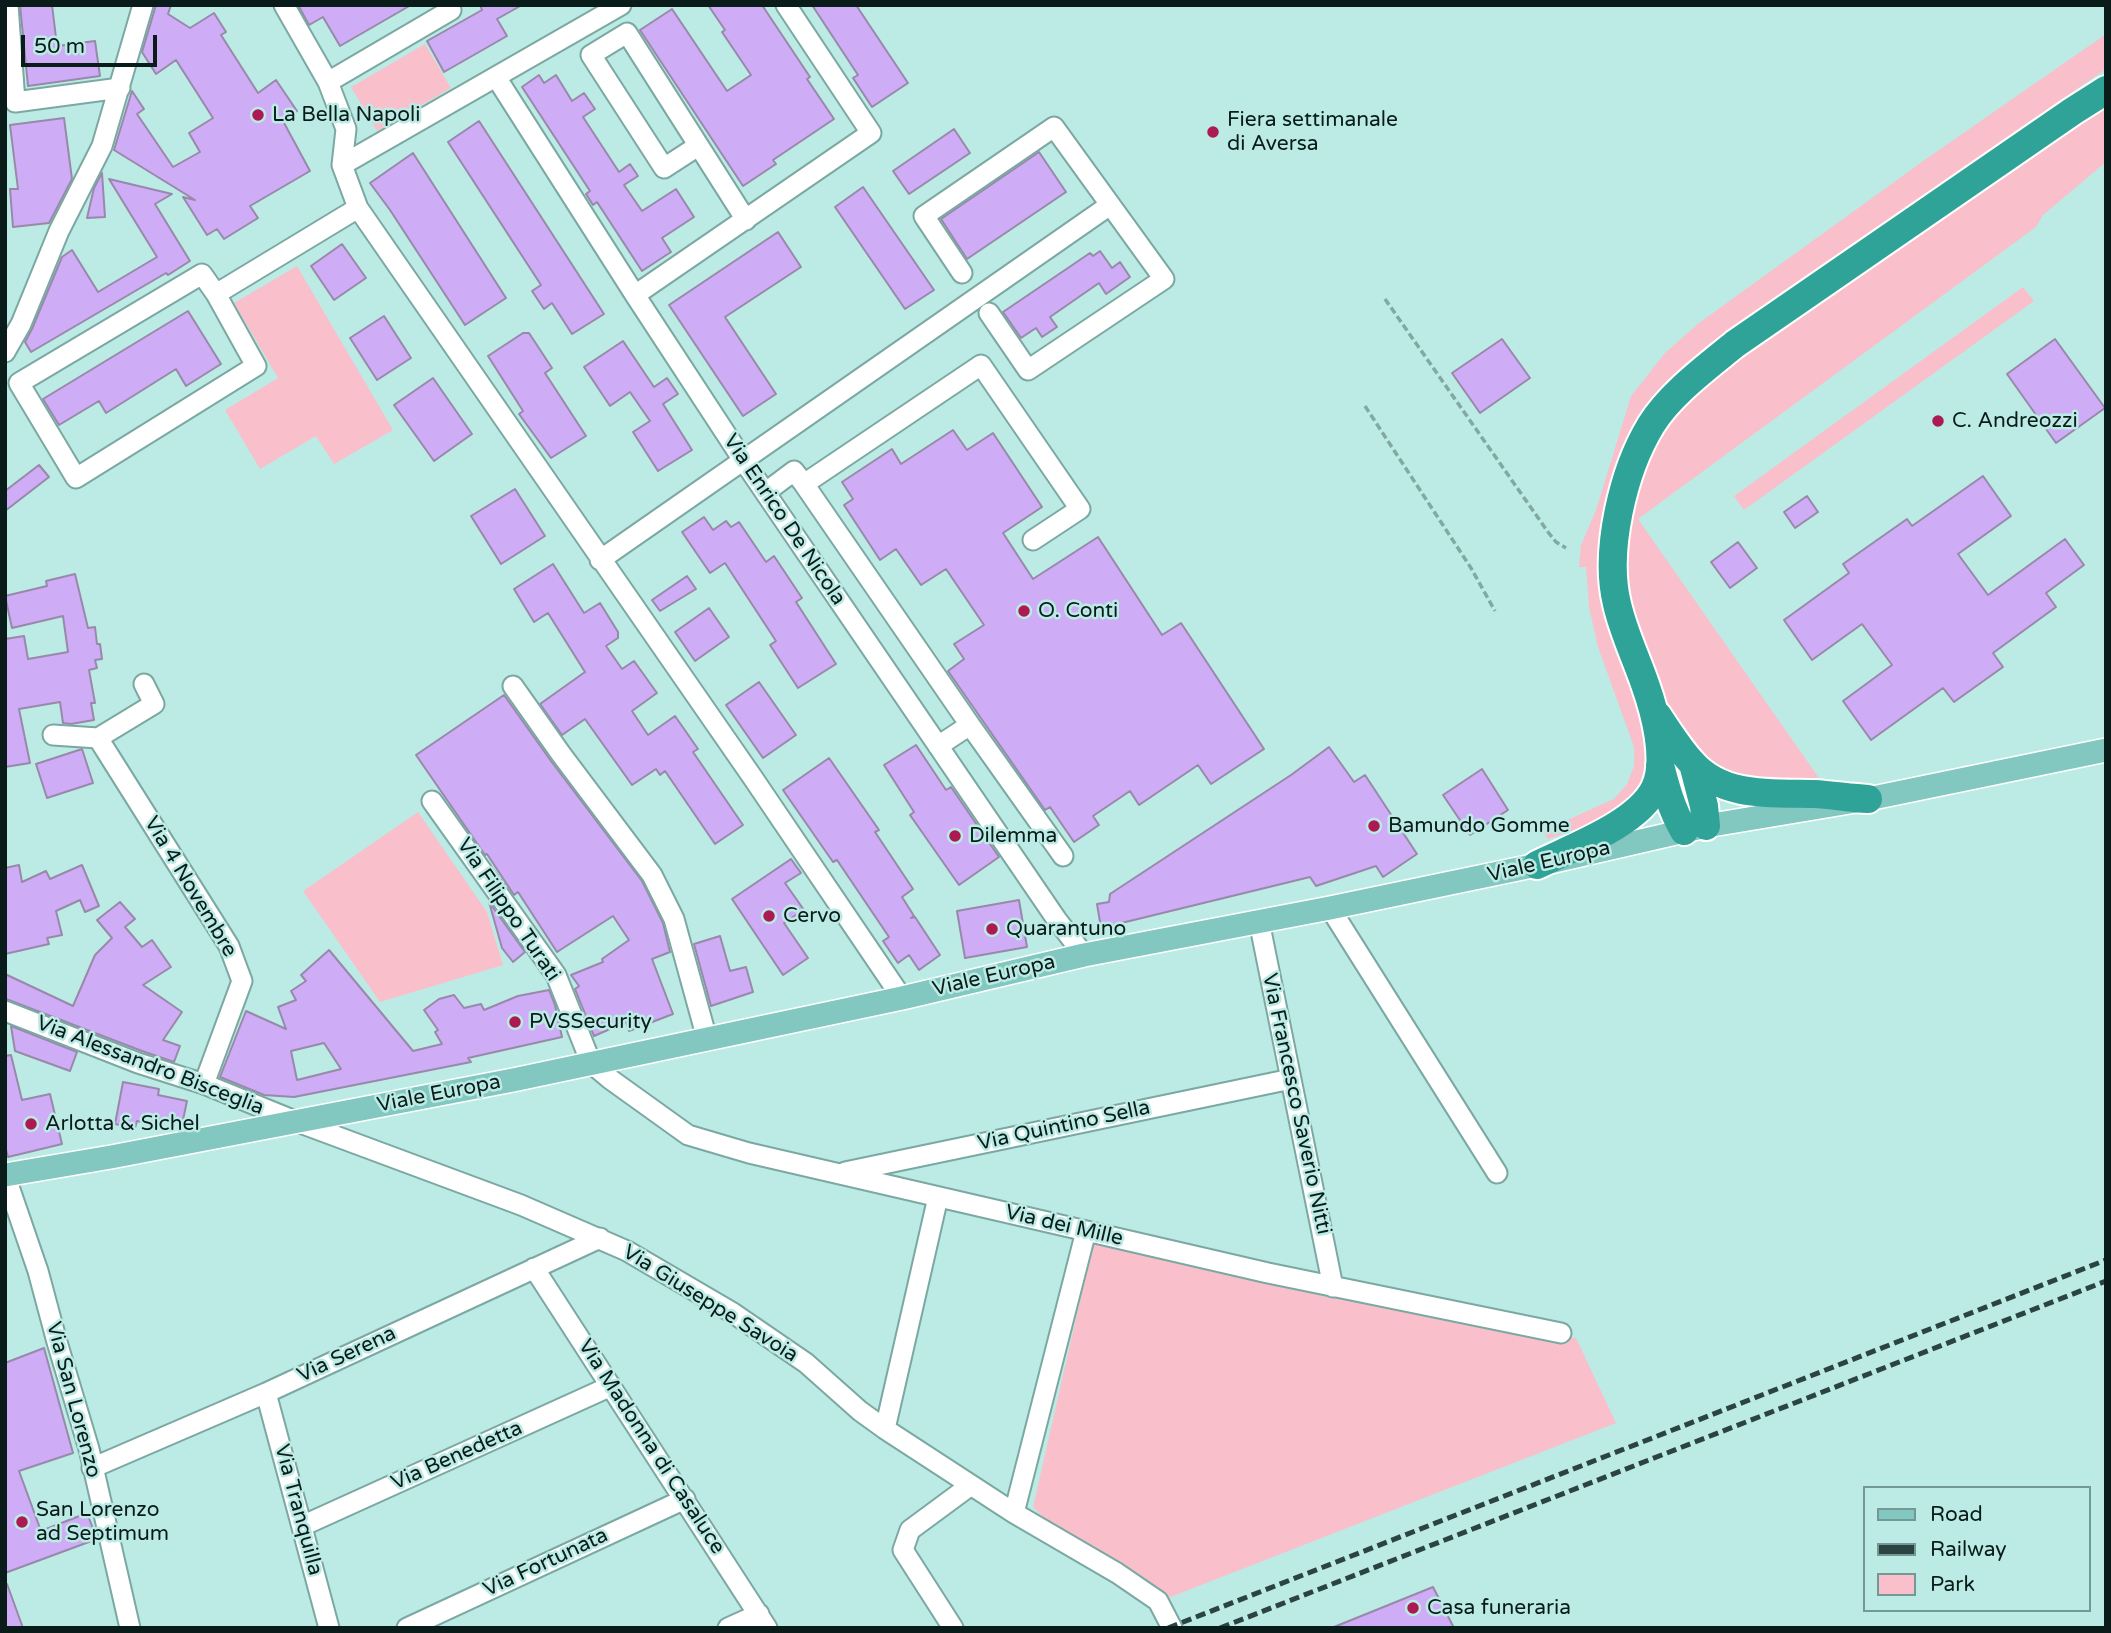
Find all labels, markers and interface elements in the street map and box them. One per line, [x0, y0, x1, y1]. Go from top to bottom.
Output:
scale bar [24, 21, 161, 65]
text: 50 m [34, 34, 85, 59]
place label: La Bella Napoli [272, 102, 421, 128]
marker: La Bella Napoli [250, 107, 266, 123]
place label: Fiera settimanale di Aversa [1227, 107, 1398, 157]
marker: Fiera settimanale di Aversa [1205, 124, 1221, 140]
place label: C. Andreozzi [1952, 408, 2078, 434]
marker: C. Andreozzi [1930, 413, 1946, 429]
street label: Via Enrico De Nicola [717, 430, 851, 610]
place label: O. Conti [1038, 598, 1118, 624]
marker: O. Conti [1016, 603, 1032, 619]
street label: Via 4 Novembre [138, 812, 242, 962]
place label: Bamundo Gomme [1388, 813, 1570, 839]
marker: Bamundo Gomme [1366, 818, 1382, 834]
place label: Dilemma [969, 823, 1057, 849]
marker: Dilemma [947, 828, 963, 844]
street label: Via Filippo Turati [451, 834, 565, 986]
street label: Viale Europa [1485, 836, 1613, 888]
place label: Cervo [783, 903, 841, 929]
marker: Cervo [761, 908, 777, 924]
place label: Quarantuno [1006, 916, 1126, 942]
marker: Quarantuno [984, 921, 1000, 937]
street label: Viale Europa [930, 950, 1058, 1002]
street label: Via Francesco Saverio Nitti [1256, 971, 1336, 1237]
place label: PVSSecurity [529, 1009, 652, 1035]
street label: Via Alessandro Bisceglia [33, 1011, 267, 1121]
marker: PVSSecurity [507, 1014, 523, 1030]
street label: Viale Europa [375, 1070, 503, 1118]
street label: Via Quintino Sella [975, 1095, 1153, 1157]
place label: Arlotta & Sichel [45, 1111, 200, 1137]
marker: Arlotta & Sichel [23, 1116, 39, 1132]
street label: Via dei Mille [1003, 1200, 1125, 1252]
street label: Via Giuseppe Savoia [618, 1240, 802, 1368]
street label: Via San Lorenzo [40, 1319, 106, 1481]
street label: Via Serena [294, 1321, 400, 1389]
street label: Via Madonna di Casaluce [572, 1335, 730, 1559]
street label: Via Benedetta [388, 1416, 526, 1496]
street label: Via Tranquilla [268, 1442, 328, 1578]
legend [1862, 1486, 2090, 1612]
place label: San Lorenzo ad Septimum [36, 1497, 169, 1547]
text: Road [1930, 1502, 1983, 1527]
marker: San Lorenzo ad Septimum [14, 1514, 30, 1530]
street label: Via Fortunata [480, 1523, 612, 1603]
text: Railway [1930, 1537, 2007, 1562]
text: Park [1930, 1572, 1975, 1597]
place label: Casa funeraria [1427, 1595, 1571, 1621]
marker: Casa funeraria [1405, 1600, 1421, 1616]

